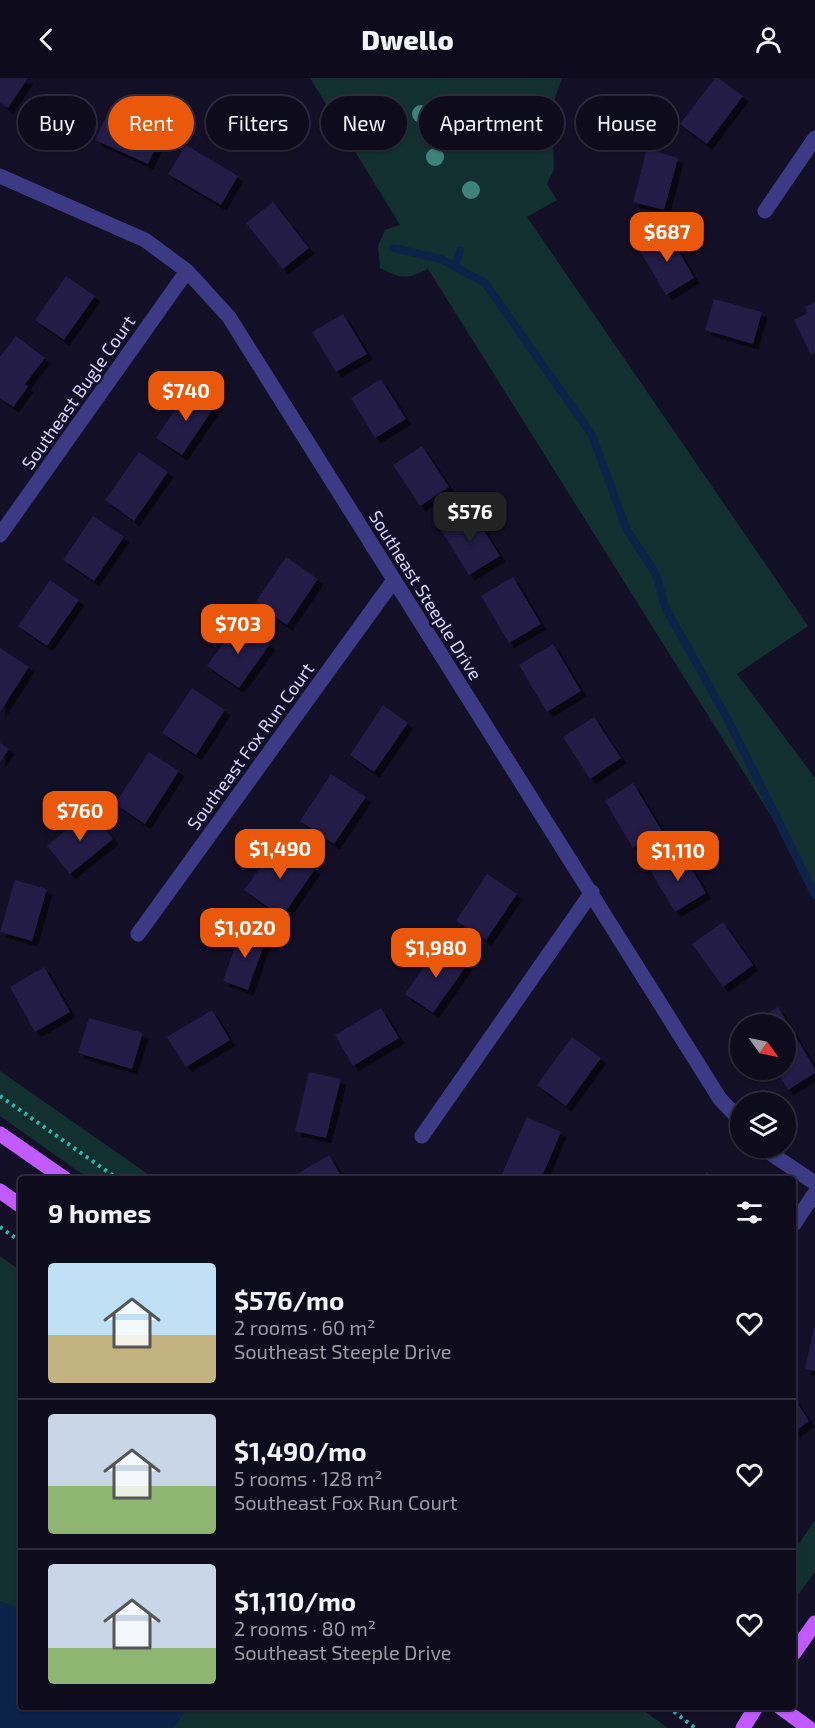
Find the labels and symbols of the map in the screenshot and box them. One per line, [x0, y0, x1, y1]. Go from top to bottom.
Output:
pin: $687 [631, 212, 703, 263]
street label: Southeast Bugle Court [17, 311, 140, 473]
pin: $740 [150, 371, 222, 422]
pin: $576 [434, 492, 506, 543]
street label: Southeast Steeple Drive [365, 506, 487, 684]
pin: $703 [202, 604, 274, 655]
street label: Southeast Fox Run Court [182, 658, 318, 834]
pin: $760 [44, 791, 116, 842]
pin: $1,490 [231, 829, 329, 880]
pin: $1,110 [629, 831, 727, 882]
pin: $1,020 [196, 908, 294, 959]
pin: $1,980 [387, 928, 485, 979]
north arrow [730, 1014, 796, 1080]

